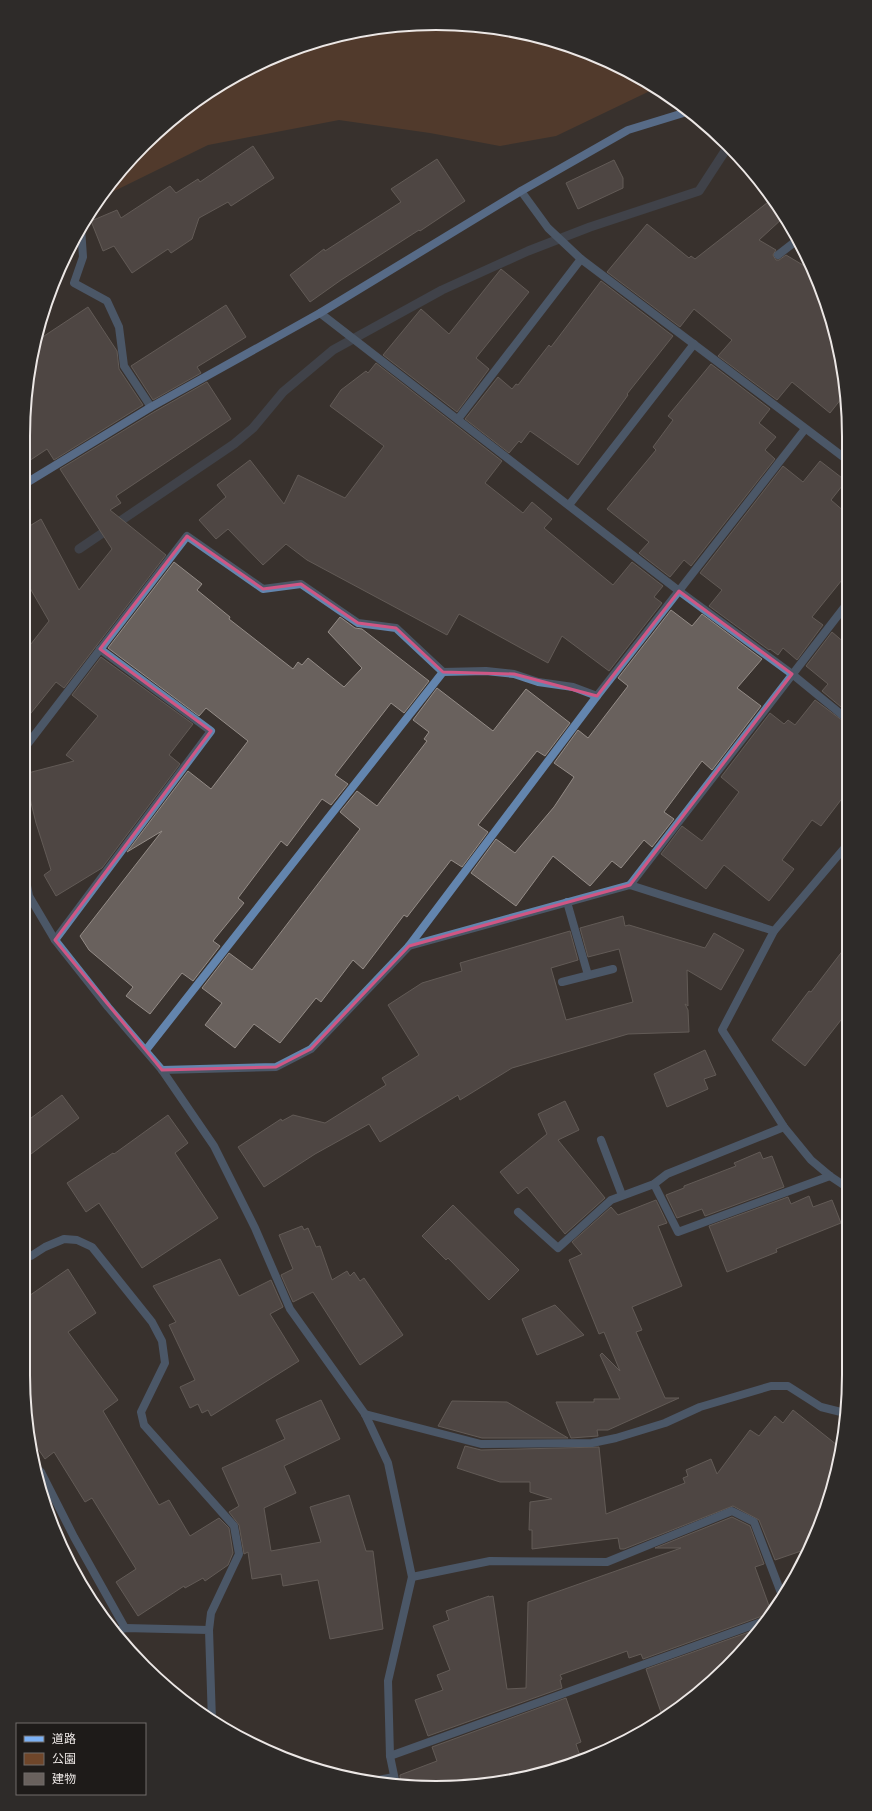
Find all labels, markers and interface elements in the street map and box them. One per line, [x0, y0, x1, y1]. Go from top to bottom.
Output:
legend [16, 1723, 146, 1795]
text: 道路 [52, 1732, 76, 1746]
text: 公園 [52, 1752, 76, 1766]
text: 建物 [52, 1772, 76, 1786]

